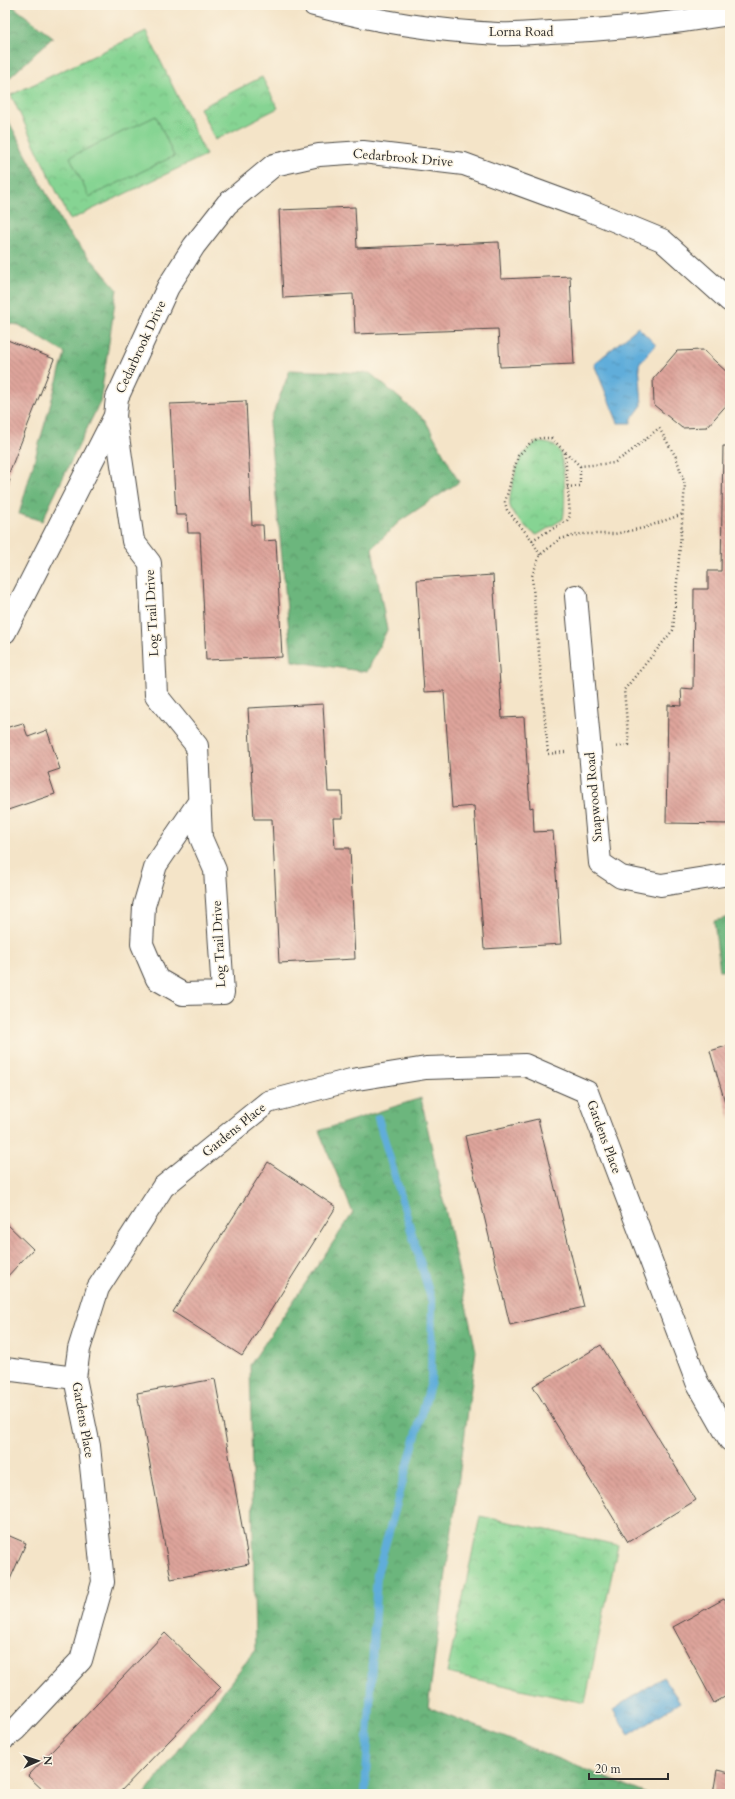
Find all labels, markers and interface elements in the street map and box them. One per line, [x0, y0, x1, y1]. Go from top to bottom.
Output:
street label: Lorna Road [489, 23, 553, 41]
street label: Cedarbrook Drive [352, 145, 454, 171]
street label: Cedarbrook Drive [112, 297, 170, 396]
street label: Log Trail Drive [141, 569, 163, 657]
street label: Snapwood Road [581, 751, 607, 843]
street label: Log Trail Drive [208, 900, 230, 988]
street label: Gardens Place [582, 1098, 626, 1176]
street label: Gardens Place [198, 1099, 270, 1161]
street label: Gardens Place [67, 1380, 99, 1460]
north arrow [18, 1741, 58, 1781]
text: N [40, 1755, 55, 1766]
scale bar [589, 1755, 668, 1781]
text: 20 m [595, 1761, 622, 1777]

